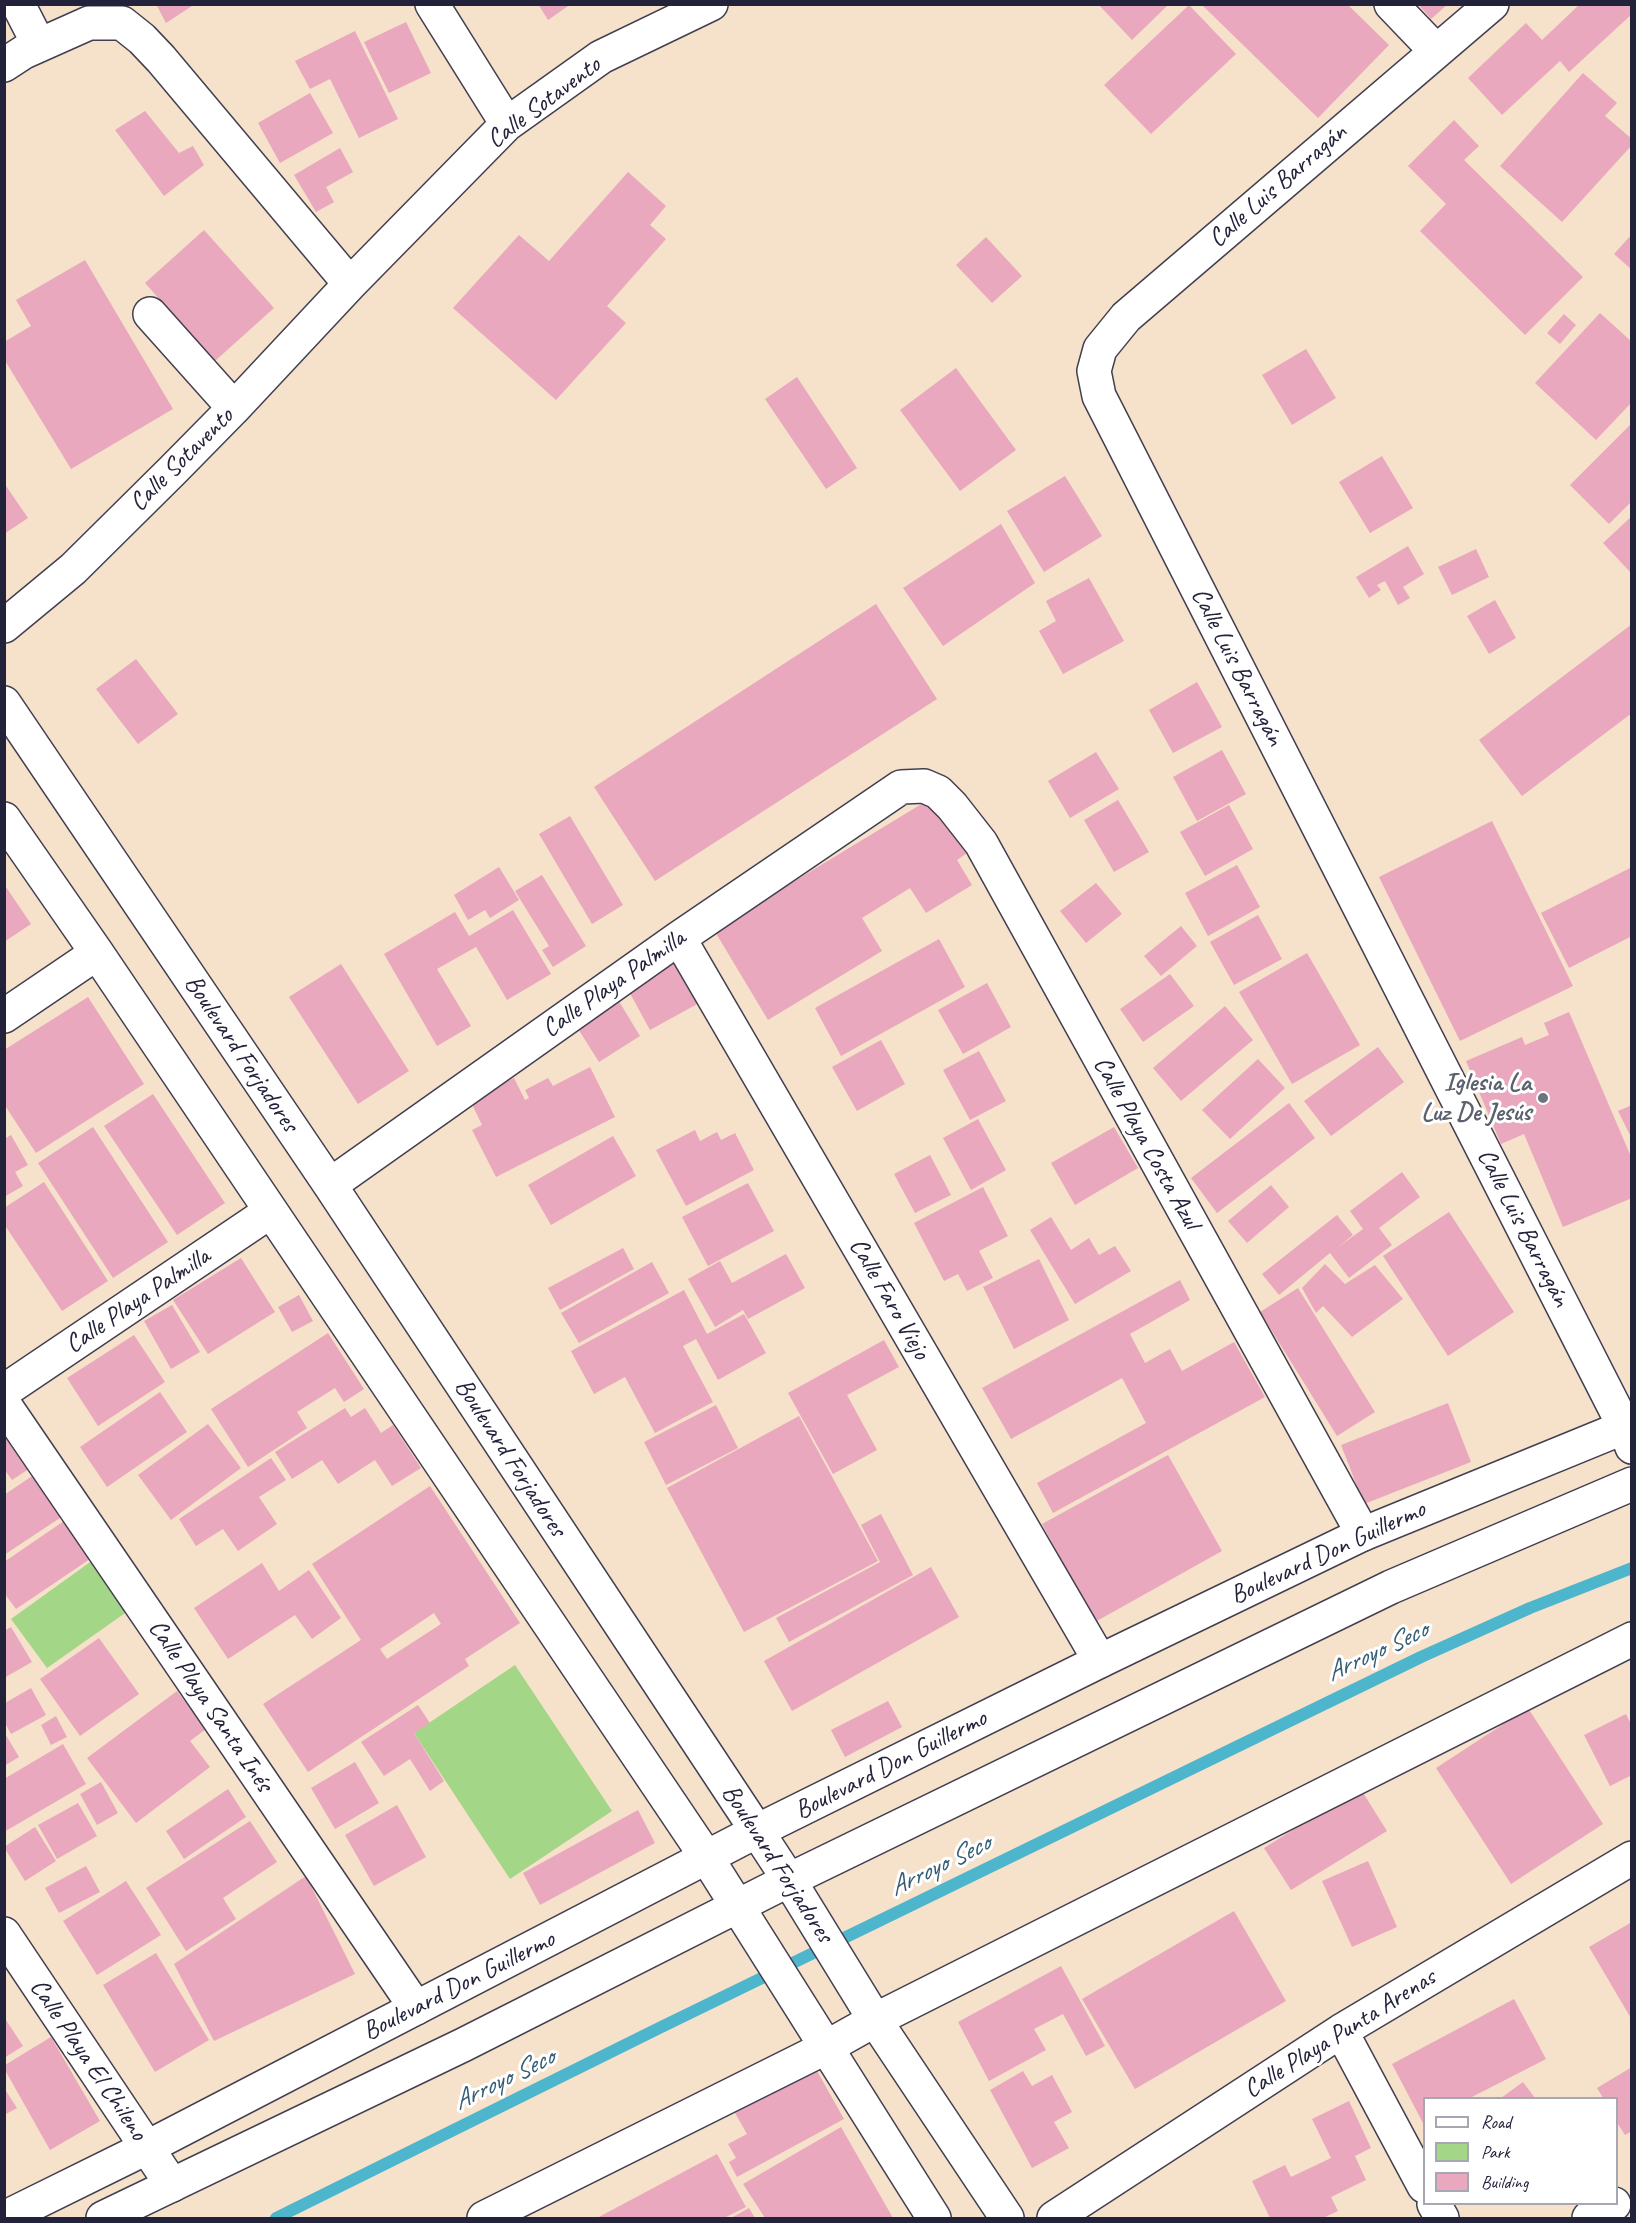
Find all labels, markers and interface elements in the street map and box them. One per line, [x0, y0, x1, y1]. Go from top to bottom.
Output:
street label: Calle Sotavento [481, 50, 607, 156]
street label: Calle Luis Barragán [1202, 117, 1354, 255]
street label: Calle Sotavento [123, 401, 241, 519]
street label: Calle Luis Barragán [1184, 583, 1290, 751]
street label: Calle Playa Palmilla [536, 923, 692, 1045]
street label: Boulevard Forjadores [177, 970, 305, 1138]
street label: Calle Playa Costa Azul [1086, 1051, 1206, 1235]
place label: Iglesia La Luz De Jesús [1421, 1067, 1531, 1128]
marker: Iglesia La Luz De Jesús [1536, 1091, 1550, 1105]
street label: Calle Luis Barragán [1470, 1144, 1576, 1312]
street label: Calle Faro Viejo [842, 1233, 936, 1365]
street label: Calle Playa Palmilla [60, 1241, 216, 1361]
street label: Boulevard Forjadores [447, 1373, 573, 1543]
street label: Boulevard Don Guillermo [1226, 1494, 1430, 1612]
street label: Calle Playa Santa Inés [141, 1614, 279, 1798]
water label: Arroyo Seco [1321, 1614, 1433, 1690]
street label: Boulevard Don Guillermo [790, 1703, 992, 1827]
street label: Boulevard Forjadores [714, 1779, 840, 1949]
water label: Arroyo Seco [884, 1828, 996, 1904]
street label: Boulevard Don Guillermo [358, 1924, 560, 2048]
street label: Calle Playa Punta Arenas [1238, 1962, 1442, 2106]
street label: Calle Playa El Chileno [22, 1973, 154, 2147]
water label: Arroyo Seco [448, 2042, 560, 2118]
legend [1423, 2097, 1618, 2205]
text: Road [1481, 2111, 1511, 2133]
text: Park [1481, 2141, 1510, 2163]
text: Building [1481, 2171, 1528, 2193]

